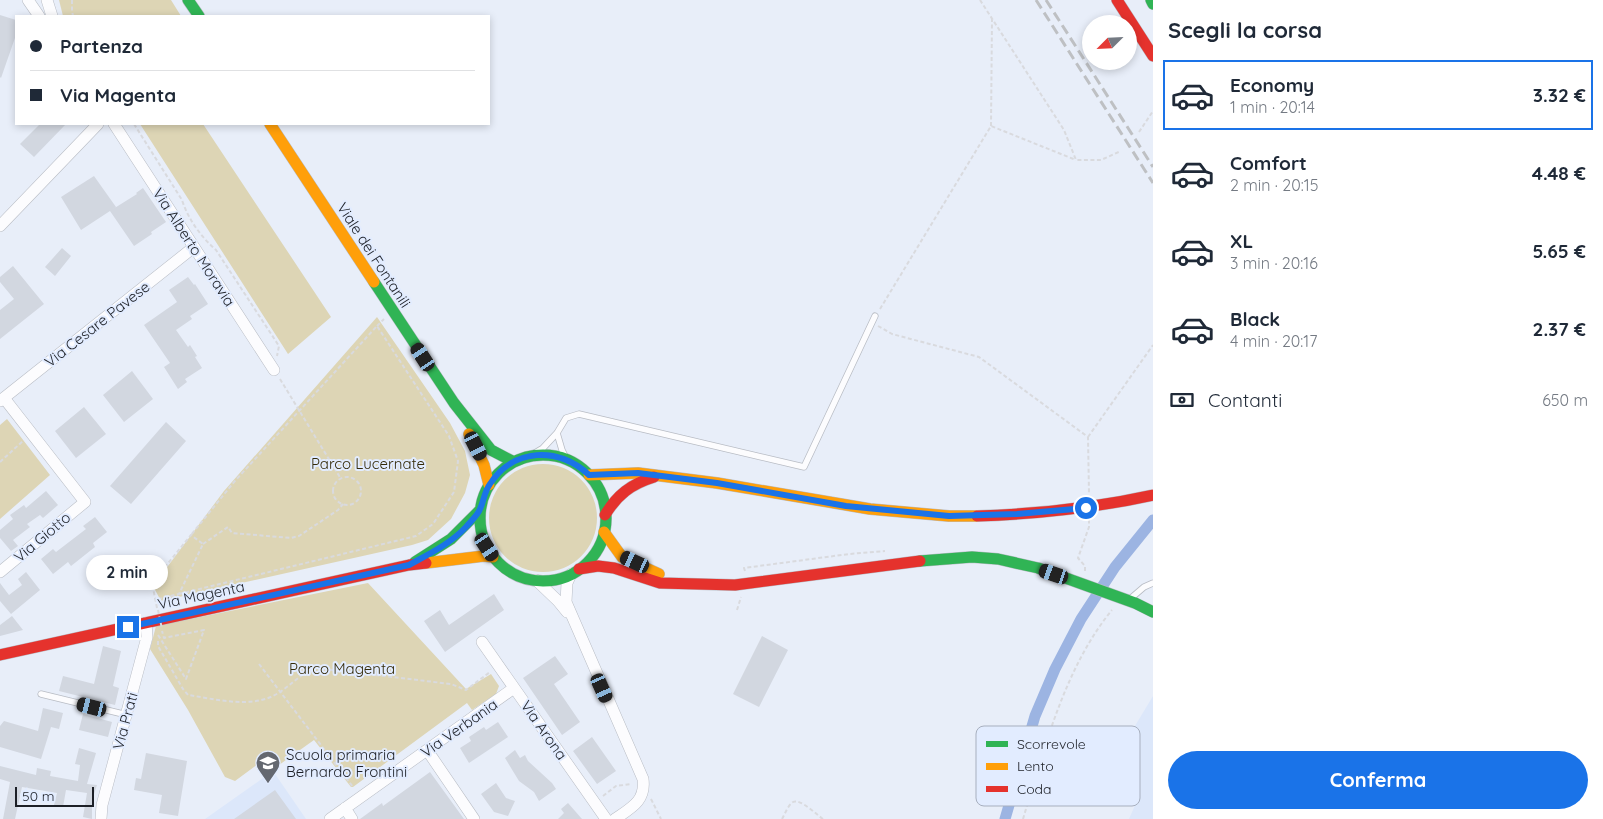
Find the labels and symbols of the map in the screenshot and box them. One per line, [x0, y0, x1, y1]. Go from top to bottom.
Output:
north arrow [1082, 15, 1138, 70]
street label: Via Alberto Moravia [149, 184, 239, 310]
street label: Viale dei Fontanili [333, 199, 415, 311]
street label: Via Cesare Pavese [41, 277, 153, 371]
car [408, 340, 437, 374]
car [462, 429, 489, 463]
park label: Parco Lucernate [311, 454, 425, 473]
route start [1075, 497, 1097, 519]
street label: Via Giotto [10, 508, 74, 566]
car [472, 530, 501, 564]
car [618, 549, 651, 575]
callout: 2 min [87, 554, 169, 590]
car [1037, 562, 1070, 586]
street label: Via Magenta [156, 577, 246, 613]
route end [117, 616, 139, 638]
park label: Parco Magenta [289, 659, 395, 678]
car [589, 671, 614, 705]
street label: Via Prati [108, 690, 142, 752]
street label: Via Verbania [417, 695, 501, 761]
car [75, 696, 108, 718]
street label: Via Arona [517, 697, 571, 763]
legend [976, 726, 1140, 806]
text: Scorrevole [1017, 735, 1086, 753]
place label: Scuola primaria Bernardo Frontini [286, 745, 407, 781]
school or university icon: Scuola primaria Bernardo Frontini [255, 750, 281, 784]
text: Lento [1017, 757, 1054, 775]
text: Coda [1017, 780, 1052, 798]
scale bar [15, 784, 94, 807]

